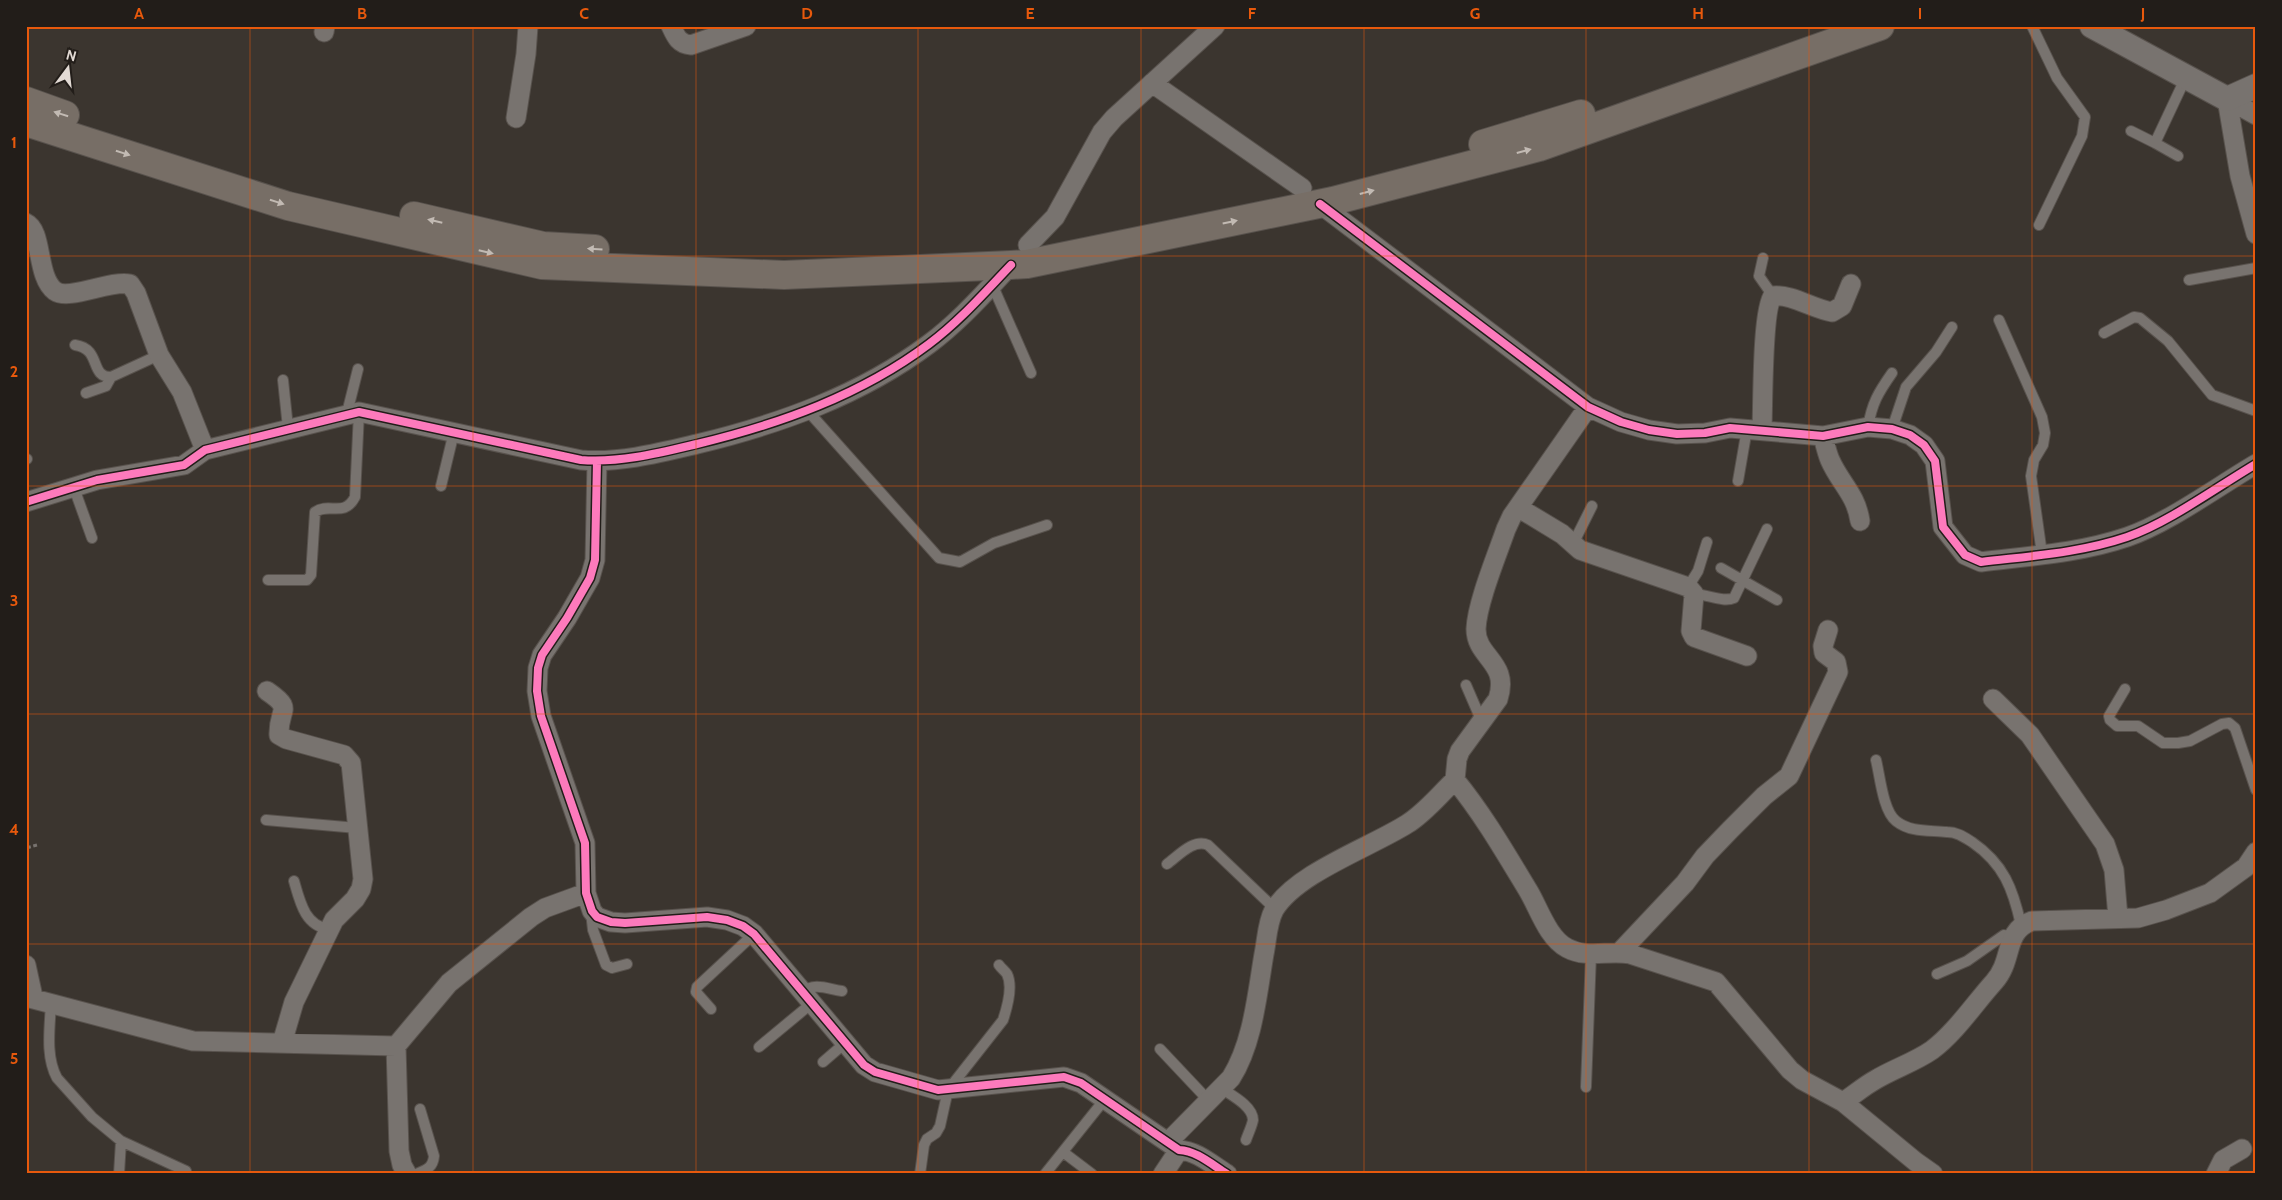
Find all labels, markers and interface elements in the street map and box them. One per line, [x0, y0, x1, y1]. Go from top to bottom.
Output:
text: A [134, 4, 144, 23]
text: B [357, 4, 367, 23]
text: C [579, 4, 589, 23]
text: D [801, 4, 813, 23]
text: E [1025, 4, 1035, 23]
text: F [1248, 4, 1257, 23]
text: G [1470, 4, 1480, 23]
text: H [1692, 4, 1704, 23]
text: I [1918, 4, 1922, 23]
text: J [2140, 4, 2145, 23]
north arrow [42, 42, 92, 92]
text: N [64, 45, 78, 65]
one-way arrow [53, 109, 68, 117]
text: 1 [11, 133, 17, 152]
one-way arrow [1517, 147, 1532, 155]
one-way arrow [115, 150, 130, 157]
one-way arrow [1359, 188, 1374, 196]
one-way arrow [270, 199, 285, 207]
one-way arrow [428, 217, 443, 225]
one-way arrow [1223, 218, 1238, 226]
one-way arrow [586, 244, 602, 252]
one-way arrow [479, 248, 494, 256]
text: 2 [10, 362, 18, 381]
text: 3 [10, 591, 18, 610]
text: 4 [9, 820, 19, 839]
text: 5 [10, 1049, 18, 1068]

